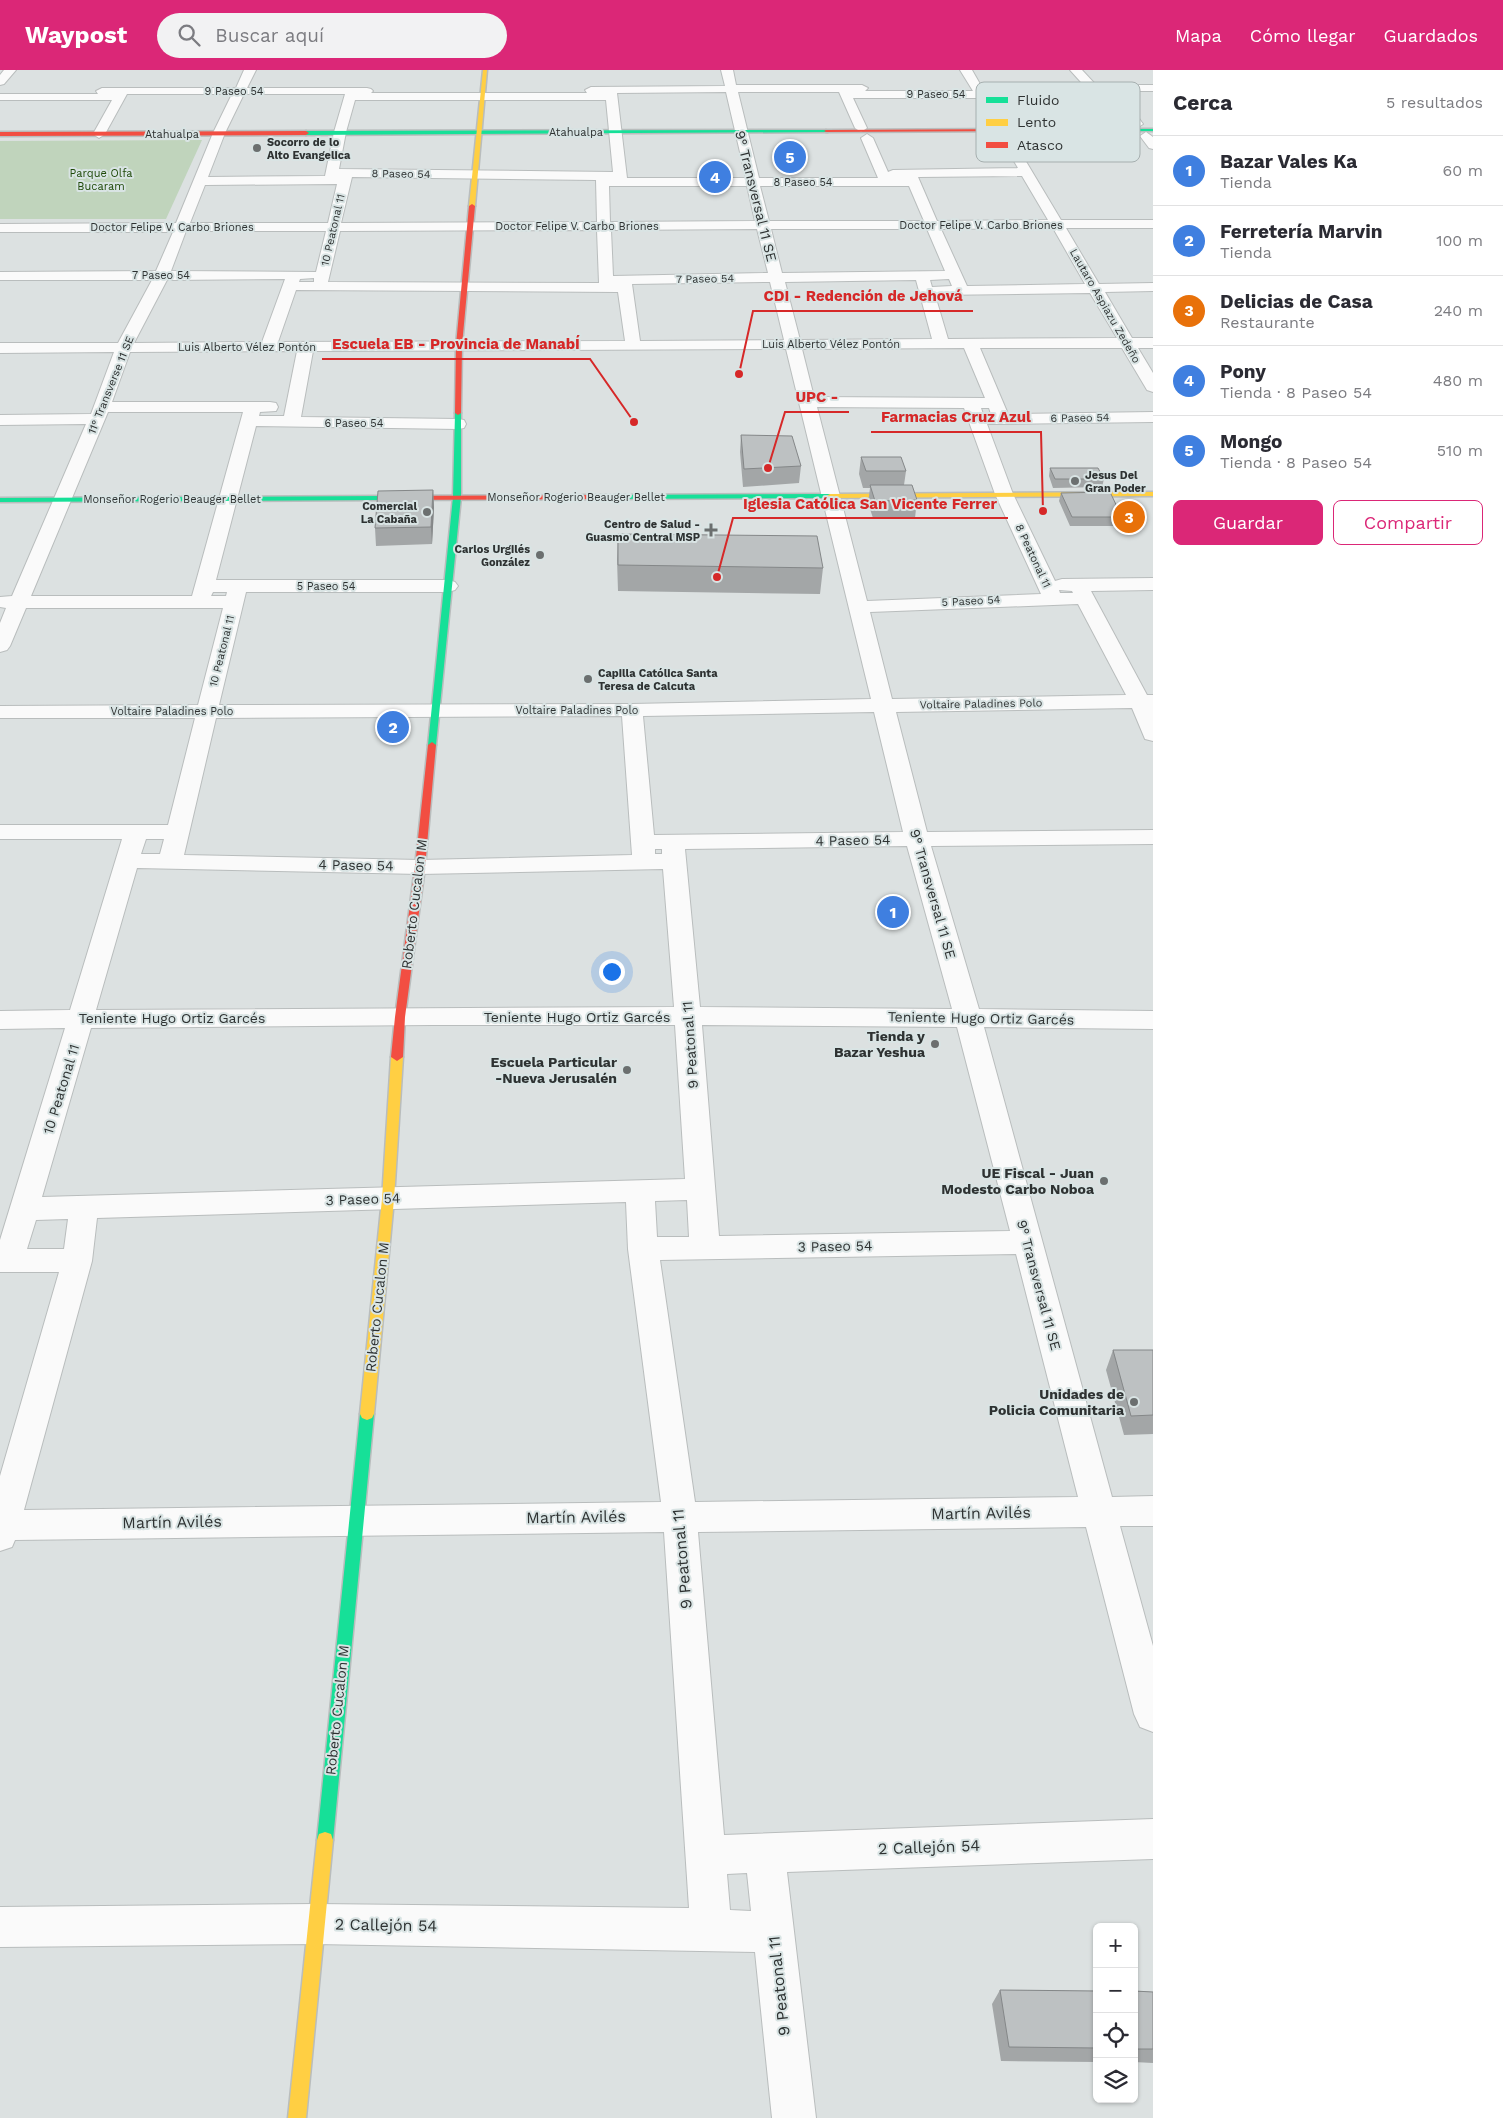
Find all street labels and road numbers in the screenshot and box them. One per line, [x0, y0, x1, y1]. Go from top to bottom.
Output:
street label: 9 Paseo 54 [204, 85, 264, 98]
street label: 9 Paseo 54 [906, 88, 966, 101]
street label: Atahualpa [549, 126, 603, 139]
street label: Atahualpa [145, 128, 199, 141]
street label: 9° Transversal 11 SE [732, 129, 780, 263]
street label: 8 Paseo 54 [371, 167, 431, 181]
street label: 8 Paseo 54 [773, 176, 833, 189]
street label: 10 Peatonal 11 [318, 193, 348, 267]
street label: Doctor Felipe V. Carbo Briones [899, 219, 1063, 232]
street label: Doctor Felipe V. Carbo Briones [495, 220, 659, 233]
street label: Doctor Felipe V. Carbo Briones [90, 221, 254, 234]
street label: Lautaro Aspiazu Zedeño [1067, 247, 1143, 365]
street label: 7 Paseo 54 [132, 269, 190, 282]
street label: 7 Paseo 54 [676, 272, 734, 286]
street label: 11° Transverse 11 SE [85, 334, 137, 436]
street label: Luis Alberto Vélez Pontón [762, 338, 900, 351]
street label: Luis Alberto Vélez Pontón [178, 341, 316, 354]
street label: 6 Paseo 54 [1050, 411, 1110, 425]
street label: 6 Paseo 54 [325, 417, 384, 430]
street label: Monseñor Rogerio Beauger Bellet [487, 491, 665, 504]
street label: Monseñor Rogerio Beauger Bellet [83, 493, 261, 506]
street label: 8 Peatonal 11 [1013, 522, 1053, 590]
street label: 5 Paseo 54 [297, 580, 356, 593]
street label: 5 Paseo 54 [941, 593, 1001, 609]
street label: 10 Peatonal 11 [207, 614, 237, 688]
street label: Voltaire Paladines Polo [920, 696, 1042, 712]
street label: Voltaire Paladines Polo [516, 704, 638, 717]
street label: Voltaire Paladines Polo [111, 705, 233, 718]
street label: 9° Transversal 11 SE [907, 827, 959, 961]
street label: 4 Paseo 54 [815, 831, 891, 849]
street label: Roberto Cucalon M [398, 838, 430, 970]
street label: 4 Paseo 54 [318, 856, 394, 874]
street label: 9 Peatonal 11 [679, 1001, 701, 1089]
street label: Teniente Hugo Ortiz Garcés [888, 1008, 1074, 1028]
street label: Teniente Hugo Ortiz Garcés [484, 1009, 670, 1025]
street label: Teniente Hugo Ortiz Garcés [79, 1010, 265, 1026]
street label: 10 Peatonal 11 [40, 1042, 82, 1136]
street label: 3 Paseo 54 [325, 1190, 401, 1208]
street label: 9° Transversal 11 SE [1014, 1218, 1064, 1352]
street label: 3 Paseo 54 [797, 1237, 873, 1255]
street label: Roberto Cucalon M [362, 1241, 392, 1373]
street label: Martín Avilés [931, 1503, 1031, 1523]
street label: Martín Avilés [526, 1507, 626, 1527]
street label: 9 Peatonal 11 [668, 1508, 696, 1610]
street label: Martín Avilés [122, 1512, 222, 1532]
street label: Roberto Cucalon M [322, 1644, 352, 1776]
street label: 2 Callejón 54 [878, 1836, 981, 1858]
street label: 2 Callejón 54 [335, 1915, 437, 1935]
street label: 9 Peatonal 11 [764, 1935, 794, 2037]

